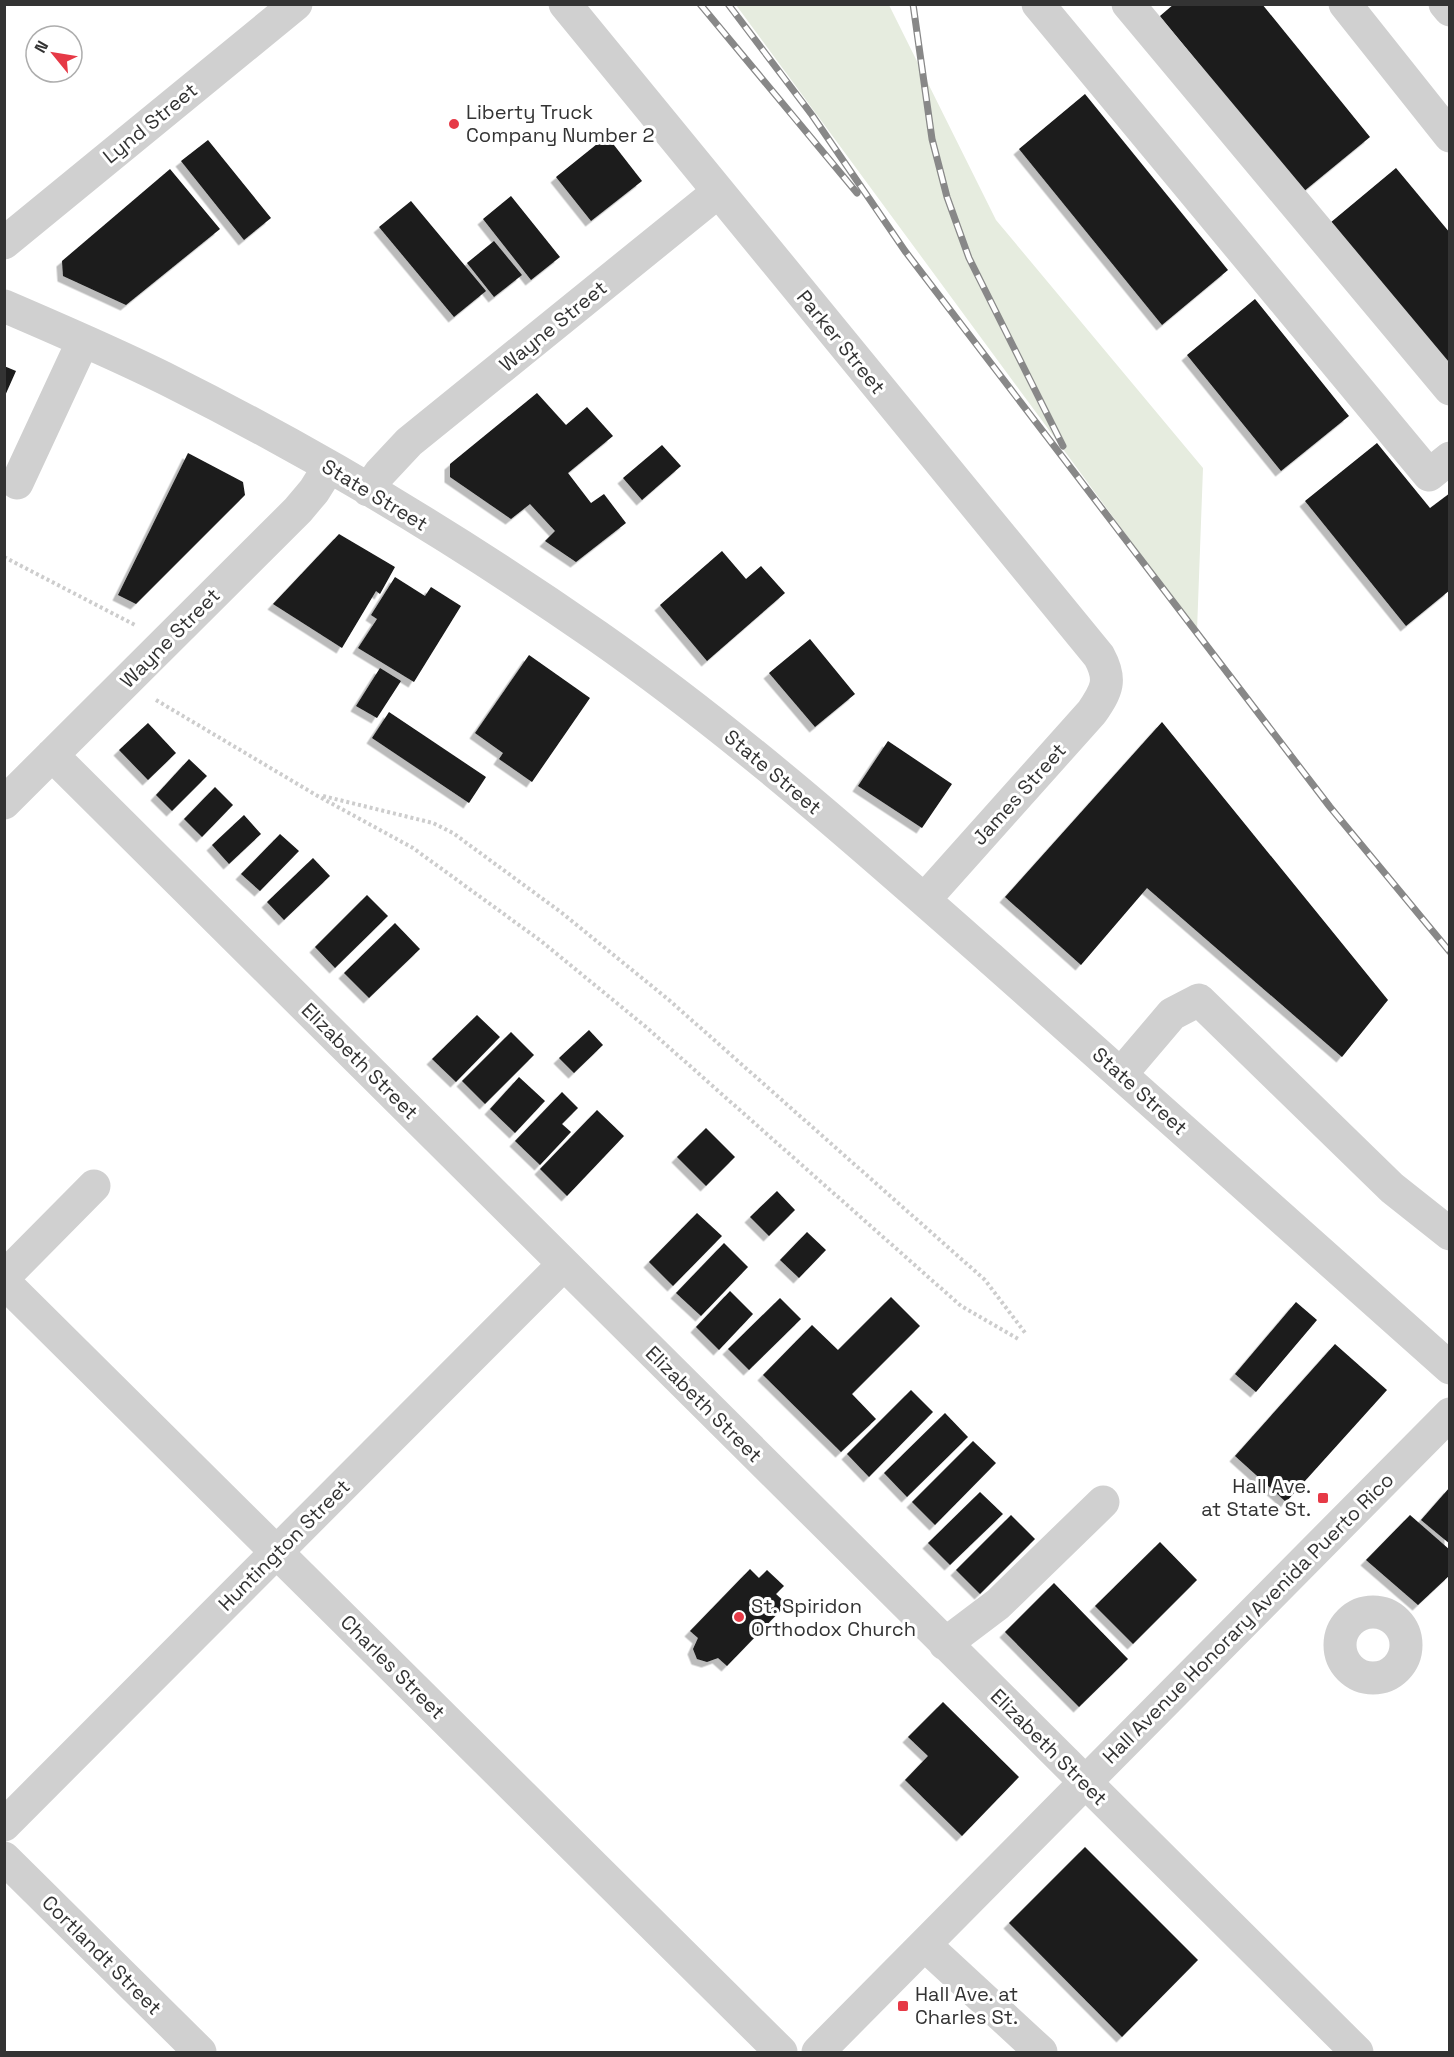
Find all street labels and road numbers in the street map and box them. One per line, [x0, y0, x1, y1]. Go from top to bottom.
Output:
street label: Lynd Street [97, 77, 203, 169]
street label: Wayne Street [494, 275, 612, 377]
street label: Parker Street [791, 285, 891, 399]
street label: State Street [317, 453, 433, 537]
street label: Wayne Street [114, 582, 226, 694]
street label: State Street [719, 724, 827, 820]
street label: James Street [966, 737, 1072, 851]
street label: Elizabeth Street [296, 997, 424, 1125]
street label: State Street [1087, 1041, 1193, 1141]
street label: Elizabeth Street [640, 1340, 768, 1468]
street label: Hall Avenue Honorary Avenida Puerto Rico [1097, 1467, 1399, 1769]
street label: Huntington Street [212, 1473, 356, 1617]
street label: Charles Street [335, 1609, 451, 1725]
street label: Elizabeth Street [985, 1683, 1113, 1811]
street label: Cortlandt Street [37, 1890, 167, 2020]

